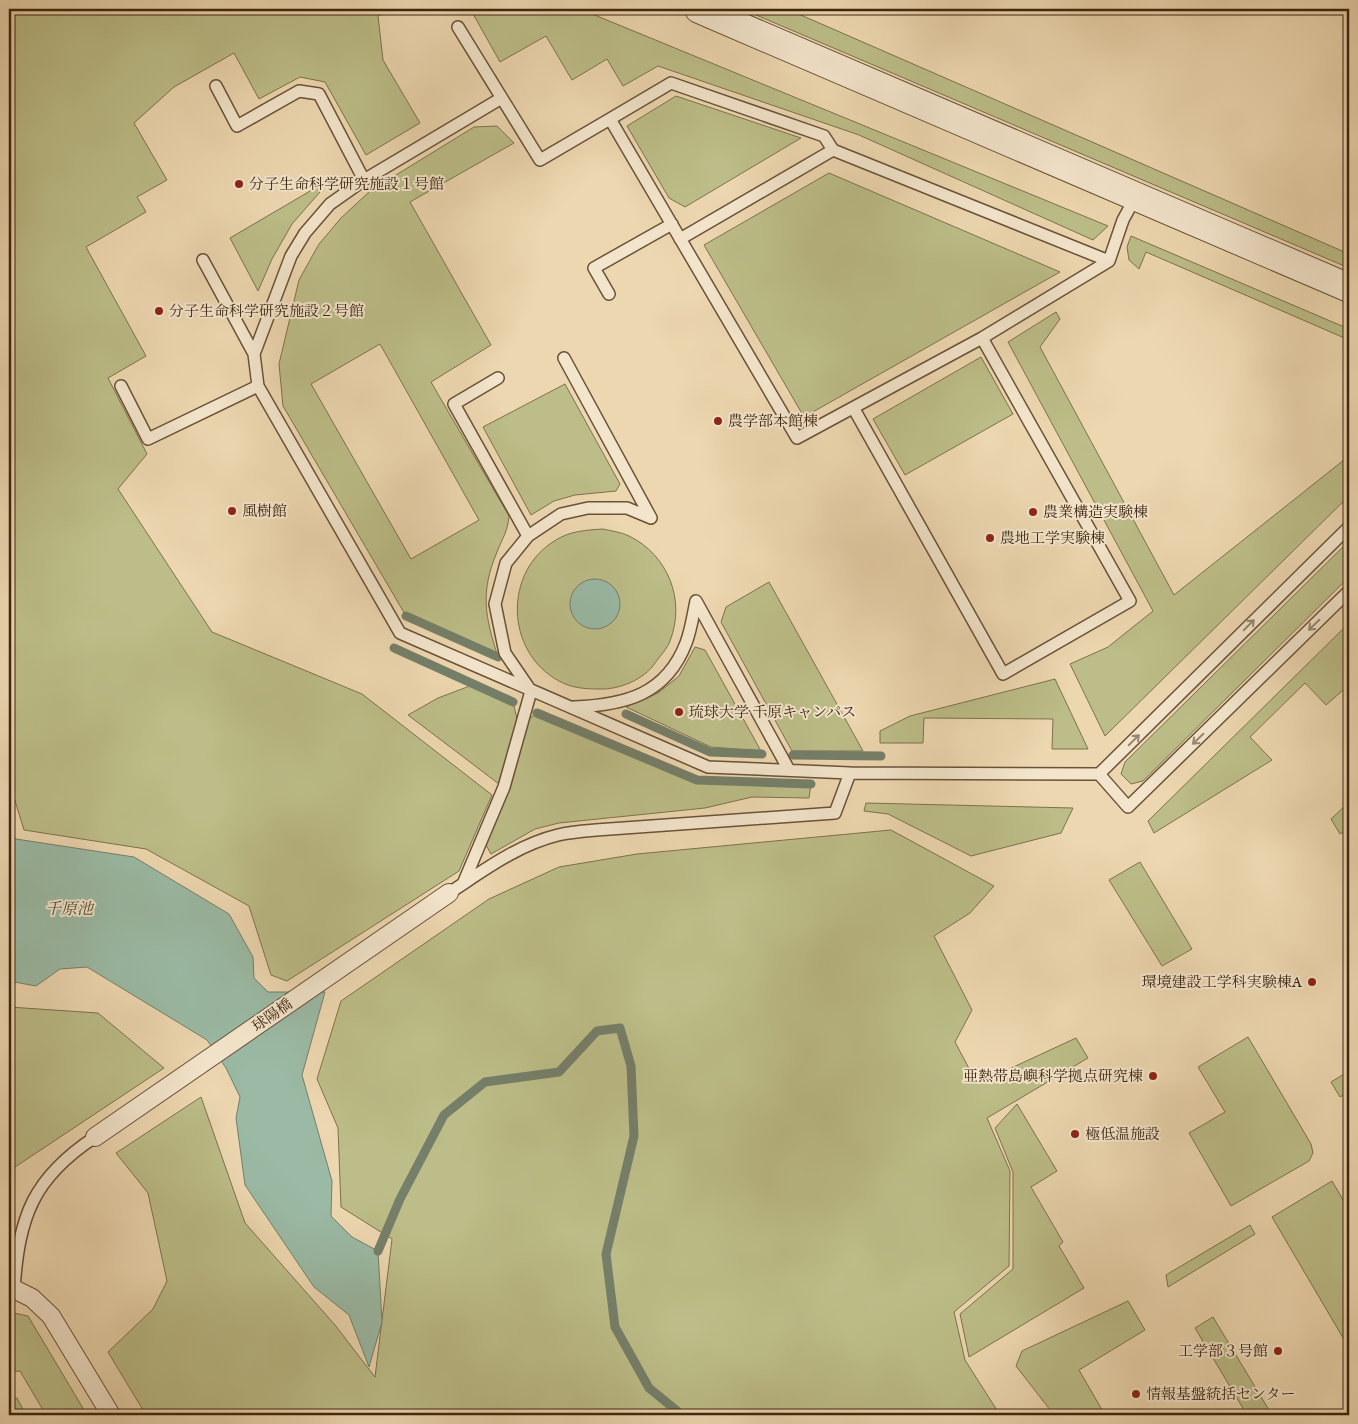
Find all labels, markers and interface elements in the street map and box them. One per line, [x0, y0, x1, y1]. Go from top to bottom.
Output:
place label: 分子生命科学研究施設１号館 [249, 175, 444, 194]
marker: 分子生命科学研究施設１号館 [233, 178, 245, 190]
place label: 分子生命科学研究施設２号館 [169, 302, 364, 321]
marker: 分子生命科学研究施設２号館 [153, 305, 165, 317]
place label: 農学部本館棟 [728, 412, 818, 431]
marker: 農学部本館棟 [712, 415, 724, 427]
place label: 風樹館 [242, 502, 287, 521]
place label: 農業構造実験棟 [1043, 503, 1148, 522]
marker: 風樹館 [226, 505, 238, 517]
marker: 農業構造実験棟 [1027, 506, 1039, 518]
place label: 農地工学実験棟 [1000, 529, 1105, 548]
marker: 農地工学実験棟 [984, 532, 996, 544]
one-way arrow [1243, 619, 1255, 631]
one-way arrow [1308, 619, 1321, 631]
place label: 琉球大学 千原キャンパス [689, 703, 856, 722]
marker: 琉球大学 千原キャンパス [673, 706, 685, 718]
one-way arrow [1191, 733, 1204, 745]
one-way arrow [1127, 734, 1139, 746]
water label: 千原池 [45, 900, 95, 920]
place label: 環境建設工学科実験棟A [1142, 973, 1303, 992]
marker: 環境建設工学科実験棟A [1306, 976, 1318, 988]
street label: 球陽橋 [248, 995, 296, 1036]
place label: 亜熱帯島嶼科学拠点研究棟 [963, 1067, 1143, 1086]
marker: 亜熱帯島嶼科学拠点研究棟 [1147, 1070, 1159, 1082]
place label: 極低温施設 [1085, 1125, 1160, 1144]
marker: 極低温施設 [1069, 1128, 1081, 1140]
place label: 工学部３号館 [1178, 1342, 1268, 1361]
marker: 工学部３号館 [1272, 1345, 1284, 1357]
place label: 情報基盤統括センター [1146, 1385, 1295, 1404]
marker: 情報基盤統括センター [1130, 1388, 1142, 1400]

